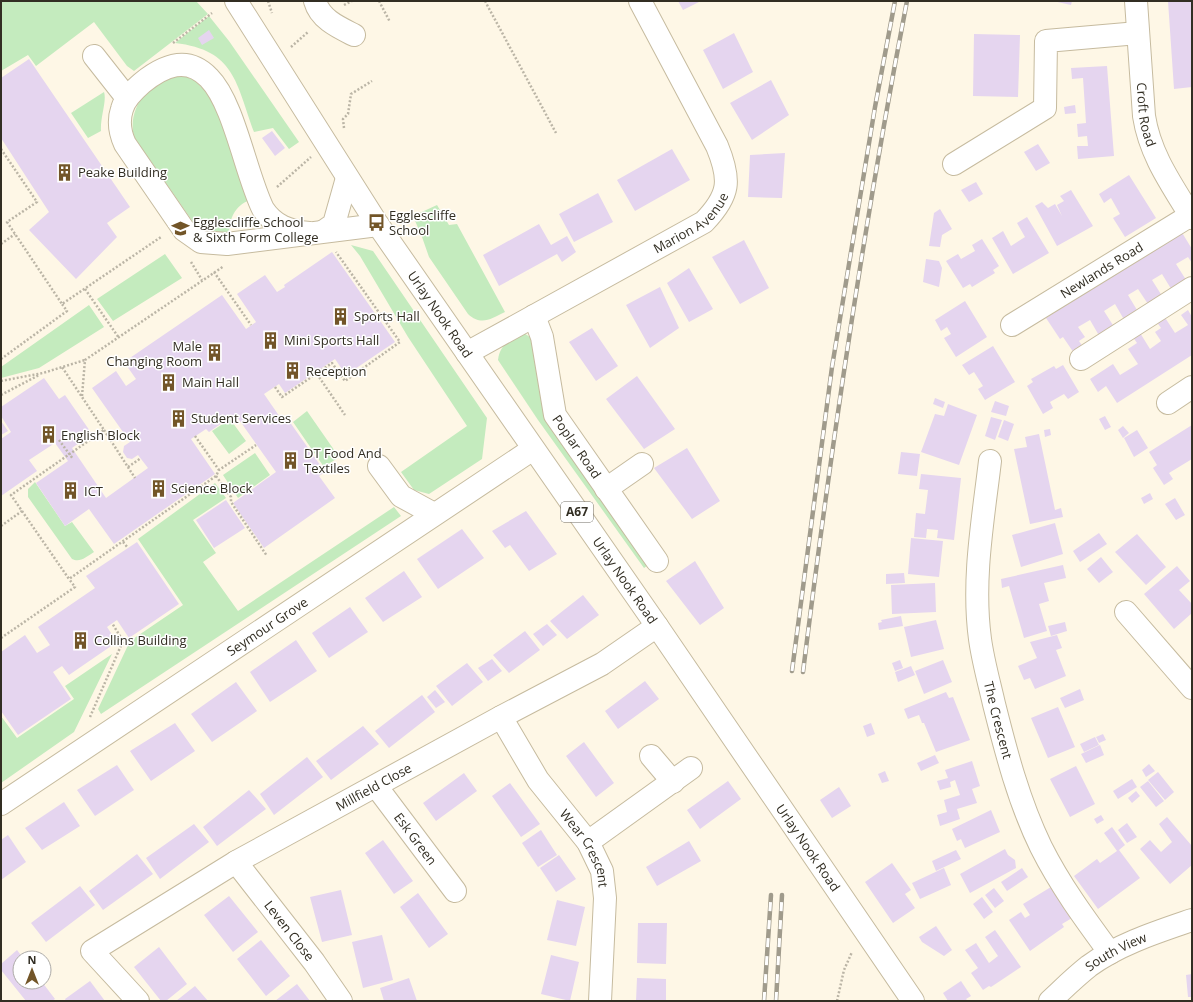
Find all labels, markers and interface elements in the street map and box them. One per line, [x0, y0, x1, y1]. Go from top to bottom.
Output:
street label: Croft Road [1133, 82, 1161, 149]
building icon: Peake Building [55, 162, 75, 182]
place label: Peake Building [78, 163, 167, 181]
street label: Marion Avenue [650, 190, 732, 257]
place label: Egglescliffe School [389, 206, 456, 239]
bus stop icon: Egglescliffe School [366, 212, 386, 232]
place label: Egglescliffe School & Sixth Form College [193, 213, 319, 246]
school or university icon: Egglescliffe School & Sixth Form College [170, 219, 190, 239]
street label: Newlands Road [1057, 238, 1146, 302]
street label: Urlay Nook Road [404, 267, 477, 361]
building icon: Sports Hall [331, 306, 351, 326]
place label: Sports Hall [354, 307, 420, 325]
building icon: Mini Sports Hall [261, 330, 281, 350]
place label: Mini Sports Hall [284, 331, 379, 349]
place label: Male Changing Room [106, 337, 202, 370]
building icon: Male Changing Room [205, 343, 225, 363]
building icon: Reception [283, 361, 303, 381]
place label: Reception [306, 362, 367, 380]
building icon: Main Hall [159, 372, 179, 392]
place label: Main Hall [182, 373, 239, 391]
building icon: Student Services [168, 408, 188, 428]
place label: Student Services [191, 409, 291, 427]
street label: Poplar Road [548, 411, 606, 482]
building icon: English Block [38, 425, 58, 445]
place label: English Block [61, 426, 140, 444]
place label: DT Food And Textiles [304, 444, 382, 477]
building icon: DT Food And Textiles [281, 450, 301, 470]
building icon: Science Block [148, 478, 168, 498]
place label: Science Block [171, 479, 253, 497]
building icon: ICT [61, 481, 81, 501]
place label: ICT [84, 482, 104, 500]
road number: A67 [561, 502, 593, 522]
street label: Urlay Nook Road [589, 533, 662, 627]
street label: Seymour Grove [223, 593, 311, 660]
building icon: Collins Building [71, 630, 91, 650]
place label: Collins Building [94, 631, 187, 649]
street label: The Crescent [980, 680, 1017, 761]
street label: Millfield Close [332, 759, 415, 815]
street label: Urlay Nook Road [772, 800, 844, 895]
street label: Wear Crescent [556, 805, 613, 889]
street label: Esk Green [390, 809, 441, 869]
street label: Leven Close [260, 897, 319, 965]
street label: South View [1081, 928, 1149, 975]
north arrow [12, 950, 52, 990]
text: N [28, 952, 36, 967]

